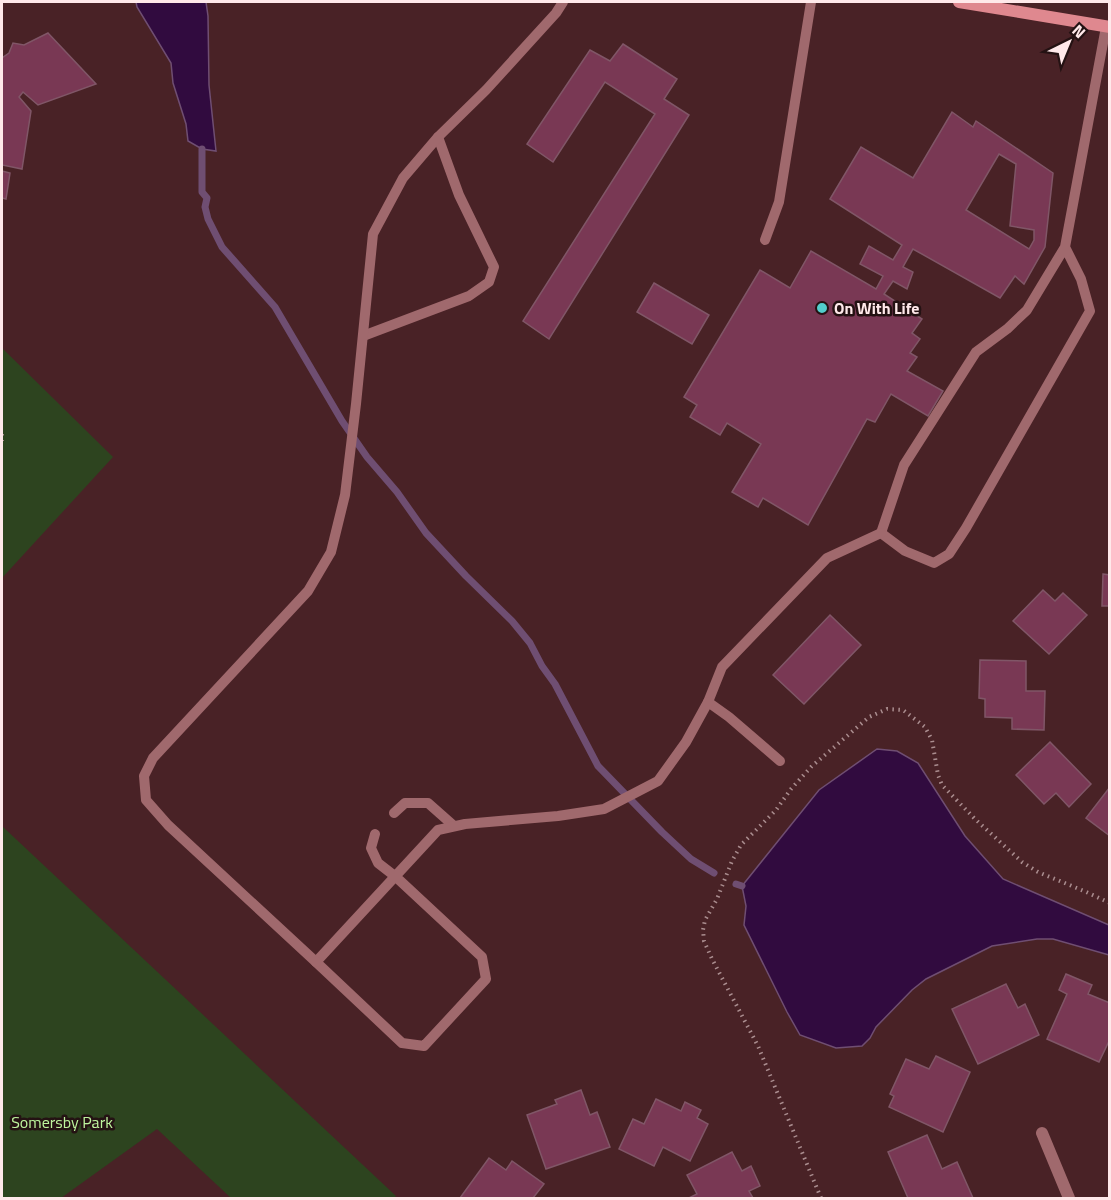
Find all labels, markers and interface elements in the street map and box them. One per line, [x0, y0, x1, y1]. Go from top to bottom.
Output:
north arrow [1039, 12, 1099, 72]
text: N [1067, 18, 1091, 44]
place label: On With Life [834, 296, 920, 320]
marker: On With Life [815, 301, 829, 315]
park label: Somersby Park [11, 1110, 113, 1134]

